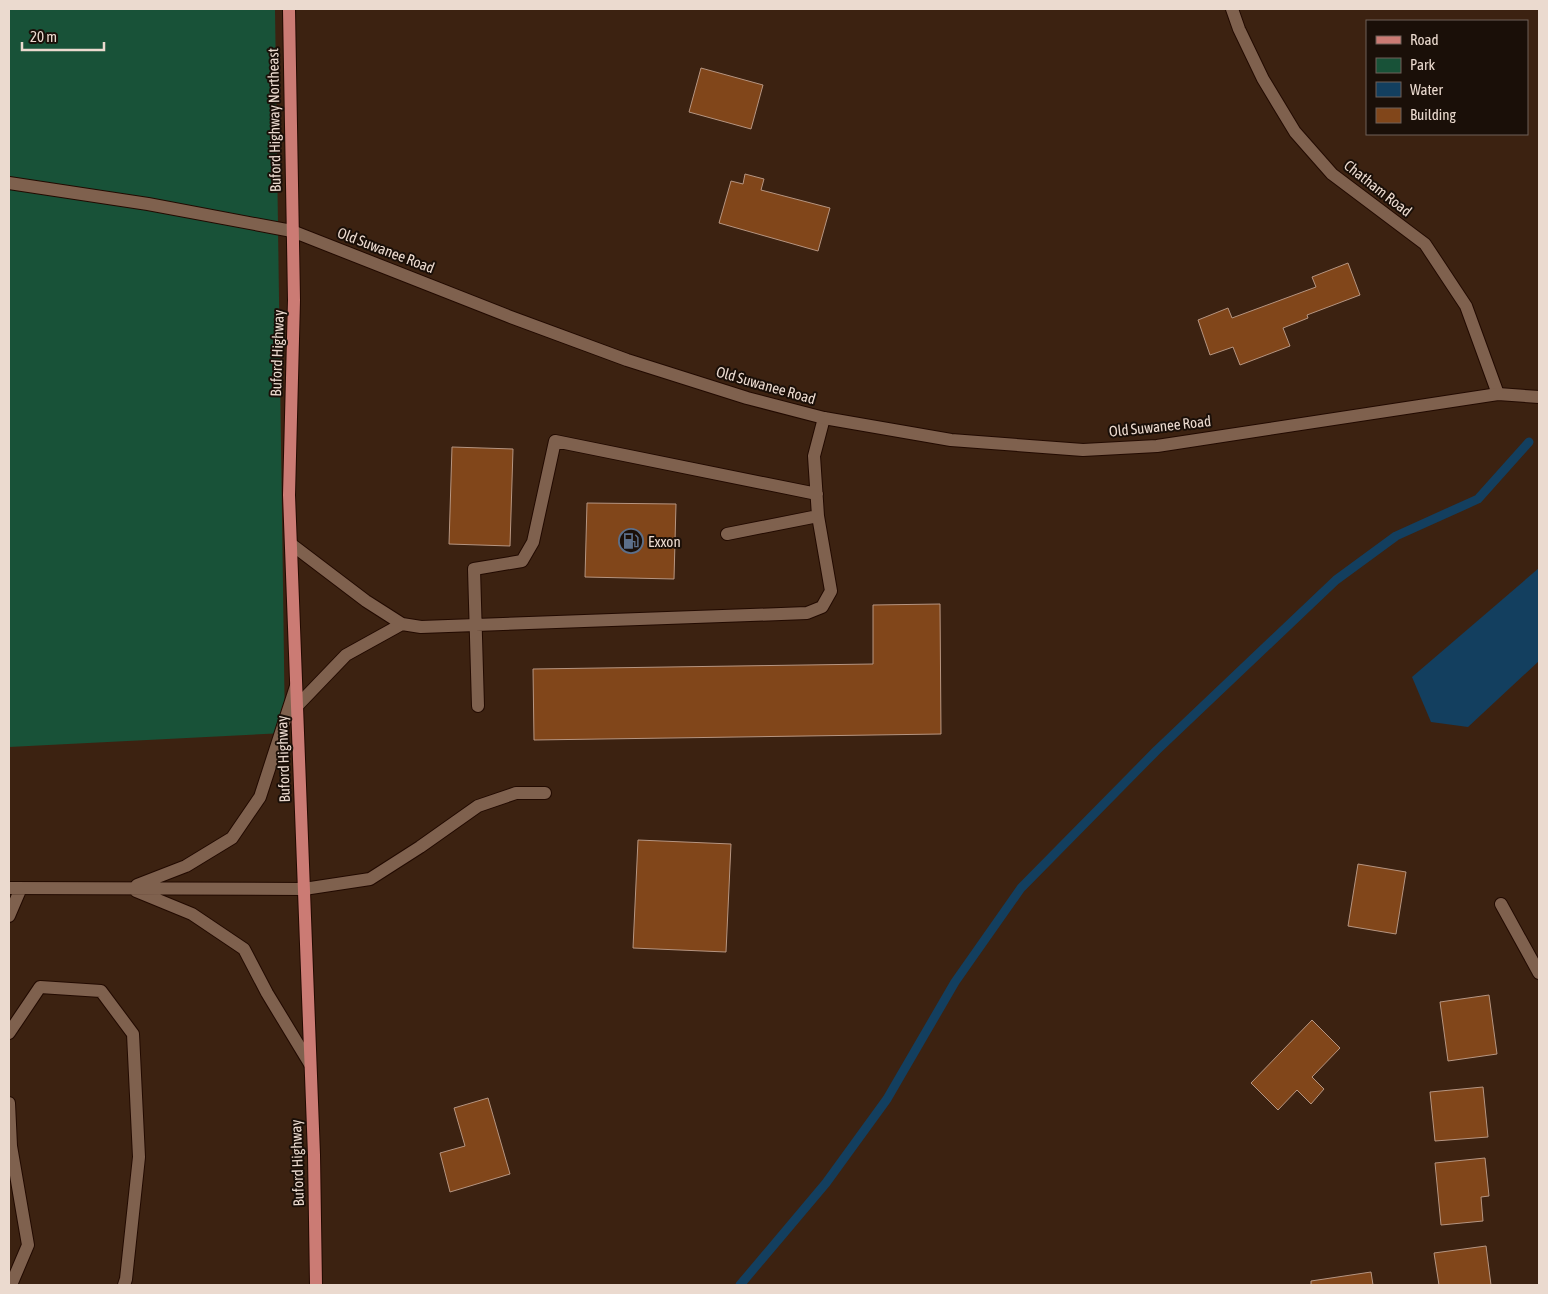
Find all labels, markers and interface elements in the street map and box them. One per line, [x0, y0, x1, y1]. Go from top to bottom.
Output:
scale bar [22, 20, 105, 52]
legend [1366, 20, 1528, 135]
text: 20 m [30, 28, 57, 45]
text: Road [1410, 31, 1439, 48]
street label: Buford Highway Northeast [264, 48, 284, 192]
text: Park [1410, 56, 1435, 73]
text: Water [1410, 81, 1443, 98]
text: Building [1410, 106, 1456, 123]
street label: Chatham Road [1341, 156, 1415, 220]
street label: Old Suwanee Road [335, 224, 437, 276]
street label: Buford Highway [267, 309, 287, 397]
street label: Old Suwanee Road [714, 363, 818, 407]
street label: Old Suwanee Road [1108, 412, 1212, 440]
fuel station icon: Exxon [618, 528, 644, 554]
place label: Exxon [648, 533, 681, 550]
street label: Buford Highway [273, 715, 293, 803]
street label: Buford Highway [287, 1119, 307, 1207]

